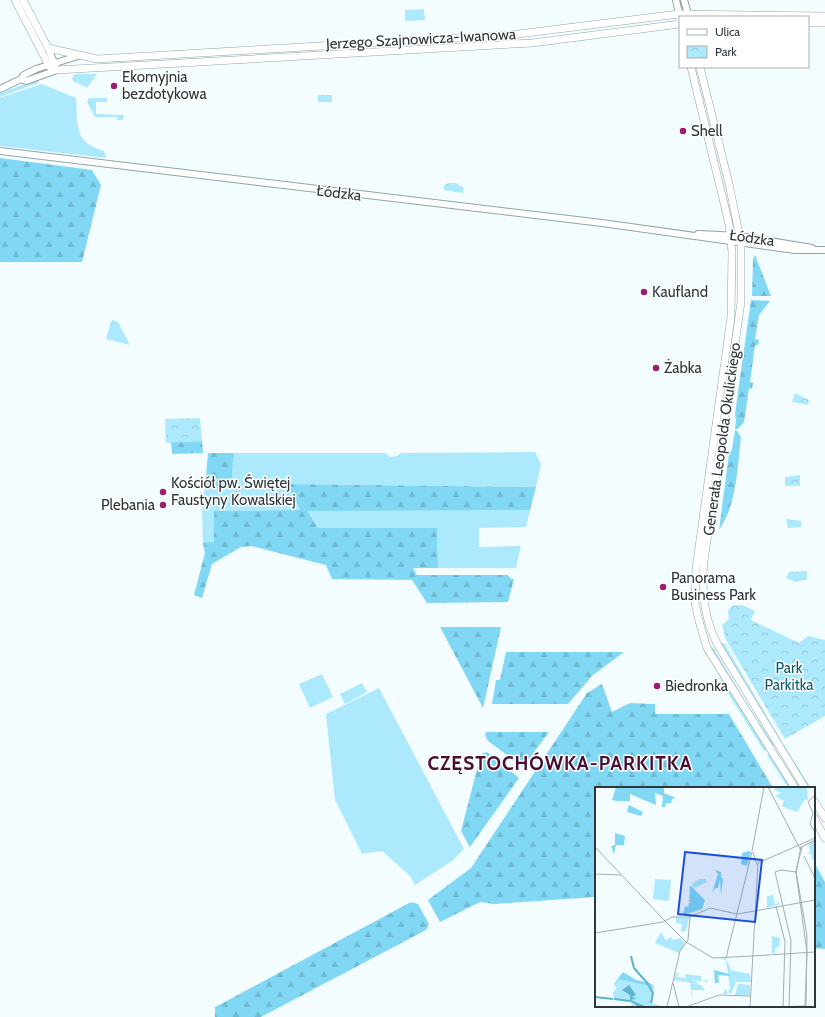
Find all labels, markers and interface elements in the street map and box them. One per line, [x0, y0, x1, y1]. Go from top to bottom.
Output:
legend [679, 16, 809, 68]
text: Ulica [715, 24, 740, 39]
street label: Jerzego Szajnowicza-Iwanowa [325, 25, 517, 53]
text: Park [715, 44, 737, 59]
place label: Ekomyjnia bezdotykowa [122, 68, 207, 103]
marker: Ekomyjnia bezdotykowa [109, 81, 119, 91]
place label: Shell [691, 122, 723, 140]
marker: Shell [678, 126, 688, 136]
street label: Łódzka [316, 181, 363, 205]
street label: Łódzka [728, 226, 776, 250]
place label: Kaufland [652, 283, 708, 301]
marker: Kaufland [639, 287, 649, 297]
street label: Generała Leopolda Okulickiego [700, 341, 744, 537]
place label: Żabka [664, 358, 702, 377]
marker: Żabka [651, 363, 661, 373]
place label: Kościół pw. Świętej Faustyny Kowalskiej [171, 473, 296, 509]
marker: Kościół pw. Świętej Faustyny Kowalskiej [158, 487, 168, 497]
place label: Plebania [101, 496, 156, 514]
marker: Plebania [158, 500, 168, 510]
place label: Panorama Business Park [671, 569, 756, 604]
marker: Panorama Business Park [658, 582, 668, 592]
park label: Park Parkitka [764, 659, 814, 694]
place label: Biedronka [665, 677, 729, 695]
marker: Biedronka [652, 681, 662, 691]
district label: CZĘSTOCHÓWKA-PARKITKA [427, 751, 693, 775]
inset map [595, 787, 815, 1007]

